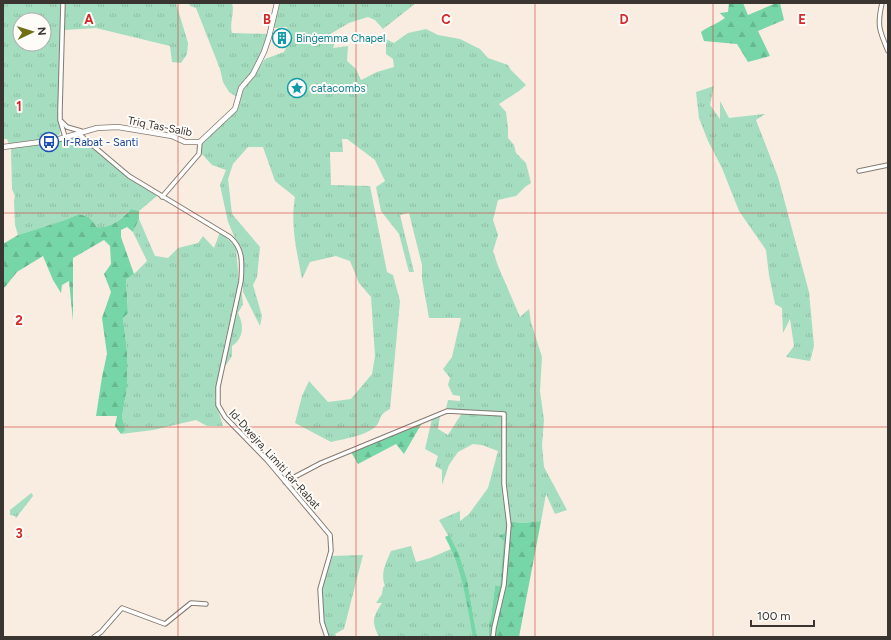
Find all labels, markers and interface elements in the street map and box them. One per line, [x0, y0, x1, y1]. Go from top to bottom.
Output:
north arrow [12, 12, 52, 52]
text: A [84, 12, 94, 27]
text: B [263, 12, 271, 27]
text: C [441, 12, 451, 27]
text: D [619, 12, 629, 27]
text: E [798, 12, 806, 27]
text: N [35, 27, 48, 36]
building icon: Binġemma Chapel [271, 27, 293, 49]
place label: Binġemma Chapel [296, 32, 386, 45]
place icon: catacombs [286, 77, 308, 99]
place label: catacombs [311, 82, 366, 95]
text: 1 [16, 99, 22, 114]
street label: Triq Tas-Salib [127, 114, 193, 139]
bus stop icon: Ir-Rabat - Santi [38, 131, 60, 153]
place label: Ir-Rabat - Santi [63, 136, 138, 149]
text: 2 [15, 313, 23, 328]
street label: Id-Dwejra, Limiti tar-Rabat [226, 407, 323, 512]
text: 3 [15, 526, 23, 541]
scale bar [751, 602, 814, 628]
text: 100 m [757, 609, 791, 623]

